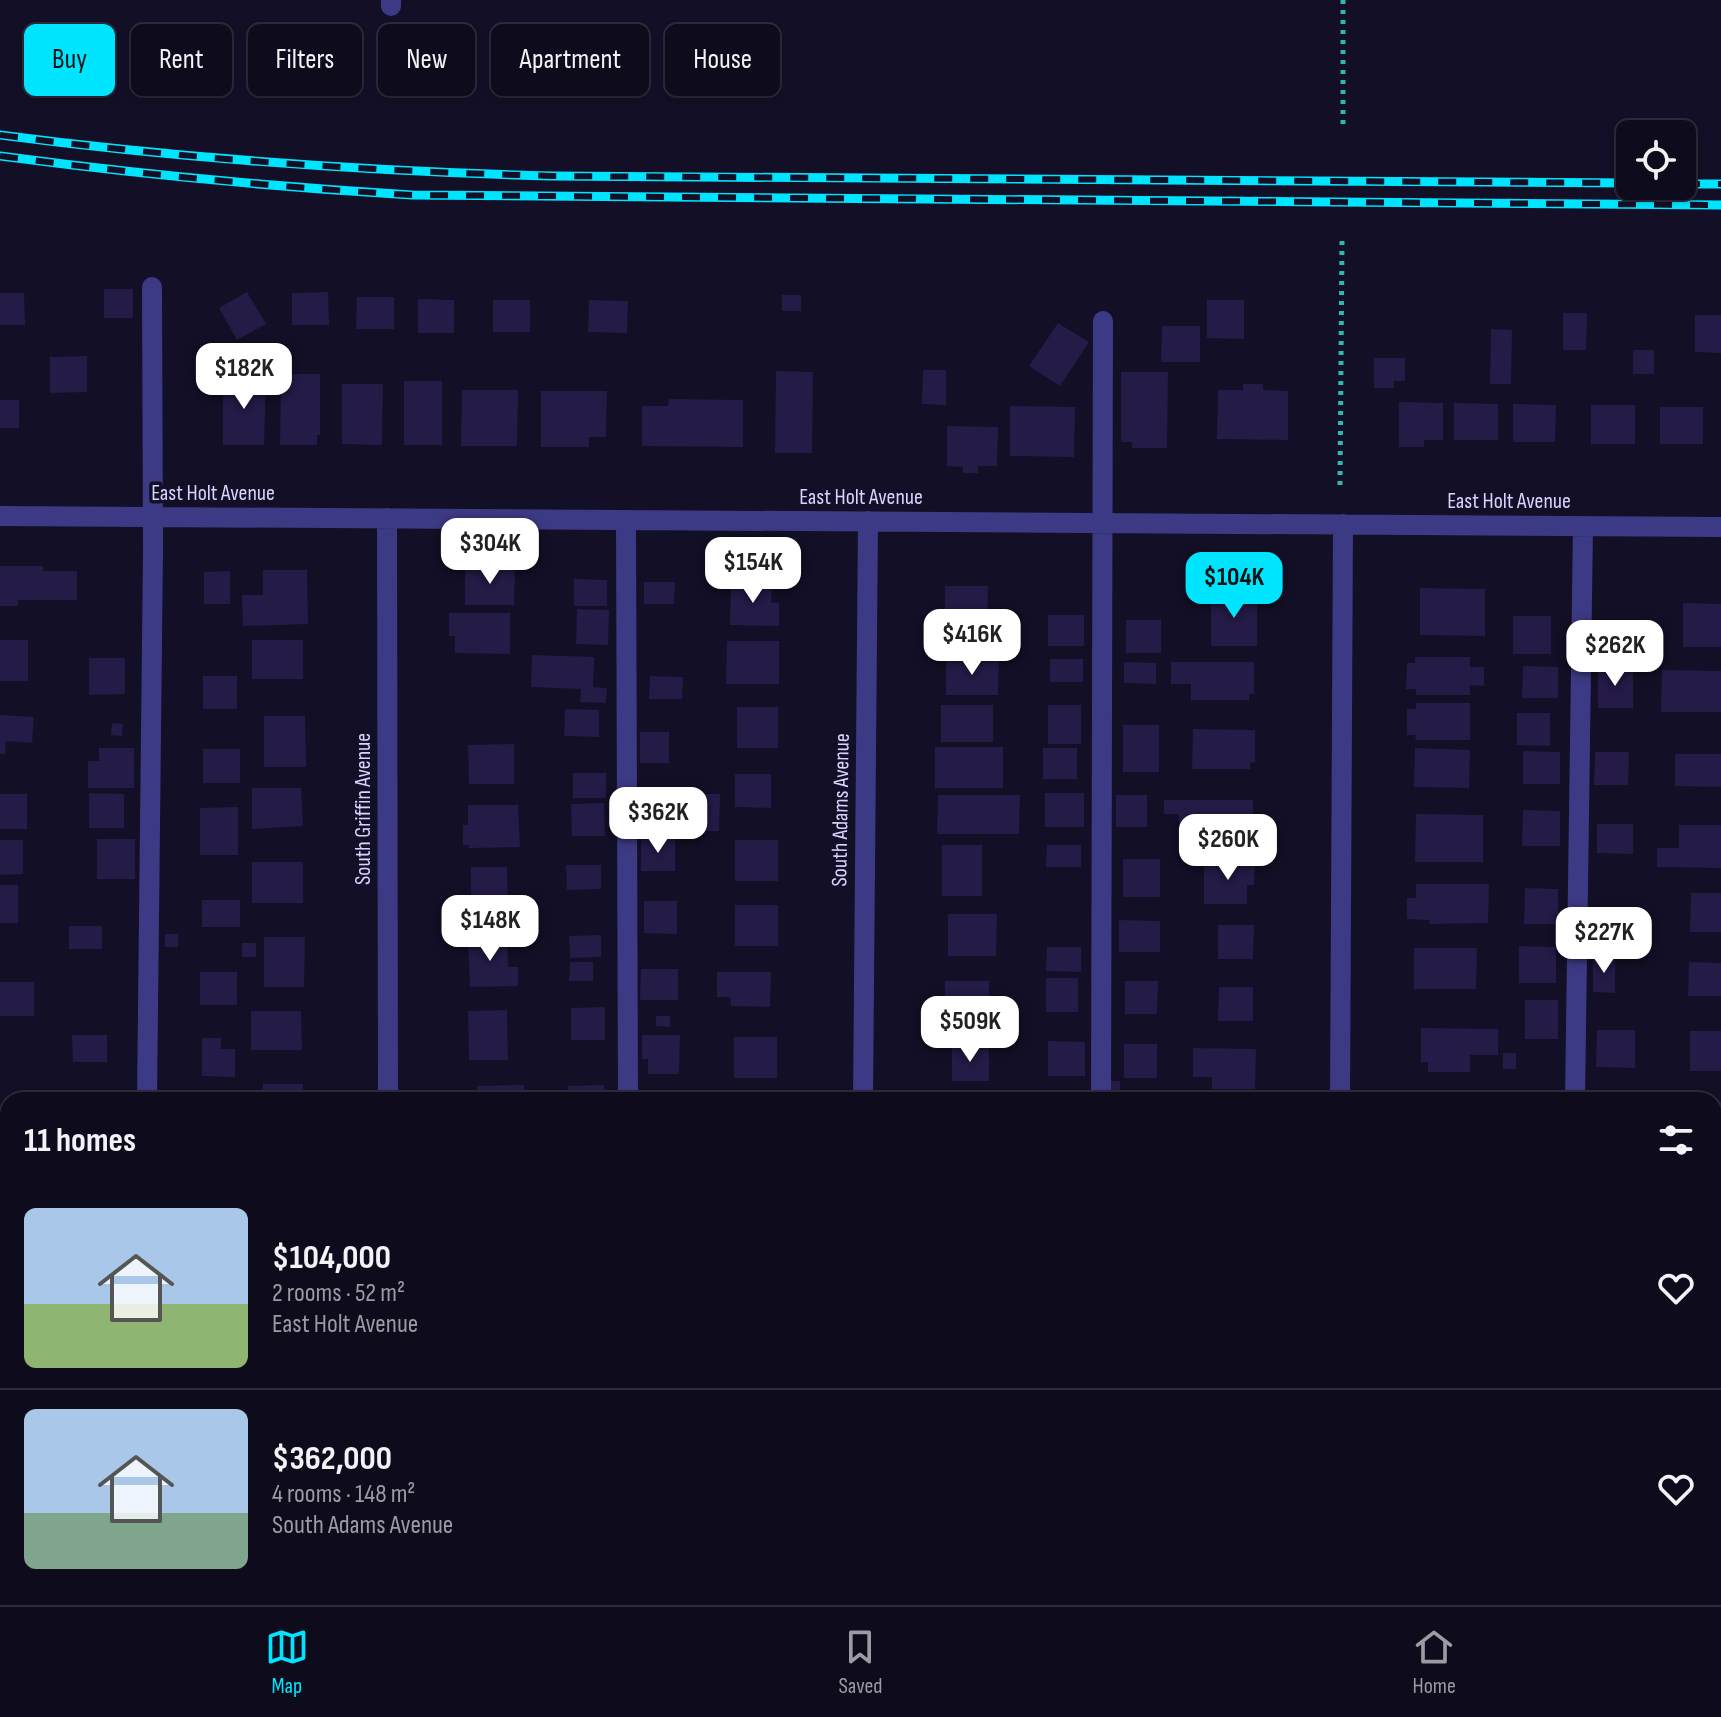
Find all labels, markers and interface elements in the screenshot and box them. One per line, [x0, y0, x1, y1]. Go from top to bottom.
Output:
chip: Buy [24, 24, 115, 96]
chip: Rent [131, 24, 232, 96]
chip: Filters [248, 24, 362, 96]
chip: New [378, 24, 475, 96]
chip: Apartment [491, 24, 649, 96]
chip: House [665, 24, 780, 96]
map controls [1616, 120, 1696, 200]
button: locate [1616, 120, 1696, 200]
pin: $182K [188, 343, 300, 411]
text: $182K [214, 353, 274, 384]
street label: East Holt Avenue [151, 480, 275, 507]
street label: East Holt Avenue [799, 484, 923, 511]
street label: East Holt Avenue [1447, 488, 1571, 515]
pin: $304K [434, 518, 546, 586]
text: $304K [459, 528, 521, 559]
pin: $154K [697, 537, 809, 605]
text: $154K [723, 547, 783, 578]
pin: $104K [1178, 552, 1290, 620]
text: $104K [1204, 562, 1264, 593]
pin: $416K [916, 609, 1028, 677]
text: $416K [942, 619, 1002, 650]
pin: $262K [1559, 620, 1671, 688]
text: $262K [1584, 630, 1646, 661]
street label: South Griffin Avenue [350, 733, 377, 885]
street label: South Adams Avenue [826, 733, 856, 887]
pin: $362K [602, 787, 714, 855]
text: $362K [627, 797, 689, 828]
pin: $260K [1172, 814, 1284, 882]
text: $260K [1197, 824, 1259, 855]
pin: $148K [434, 895, 546, 963]
text: $148K [460, 905, 520, 936]
pin: $227K [1548, 907, 1660, 975]
text: $227K [1574, 917, 1634, 948]
pin: $509K [914, 996, 1026, 1064]
text: $509K [939, 1006, 1001, 1037]
icon: filters [1654, 1118, 1698, 1162]
text: 11 homes [24, 1120, 136, 1161]
text: $104,000 [272, 1237, 391, 1278]
icon: home [88, 1240, 184, 1336]
icon: heart [1654, 1266, 1698, 1310]
text: 2 rooms · 52 m² [272, 1278, 405, 1309]
text: East Holt Avenue [272, 1309, 418, 1340]
text: $362,000 [272, 1438, 392, 1479]
icon: home [88, 1441, 184, 1537]
icon: heart [1654, 1467, 1698, 1511]
text: 4 rooms · 148 m² [272, 1479, 415, 1510]
text: South Adams Avenue [272, 1510, 453, 1541]
tab: Map [265, 1625, 309, 1700]
tab: Saved [838, 1625, 883, 1700]
tab: Home [1412, 1625, 1456, 1700]

